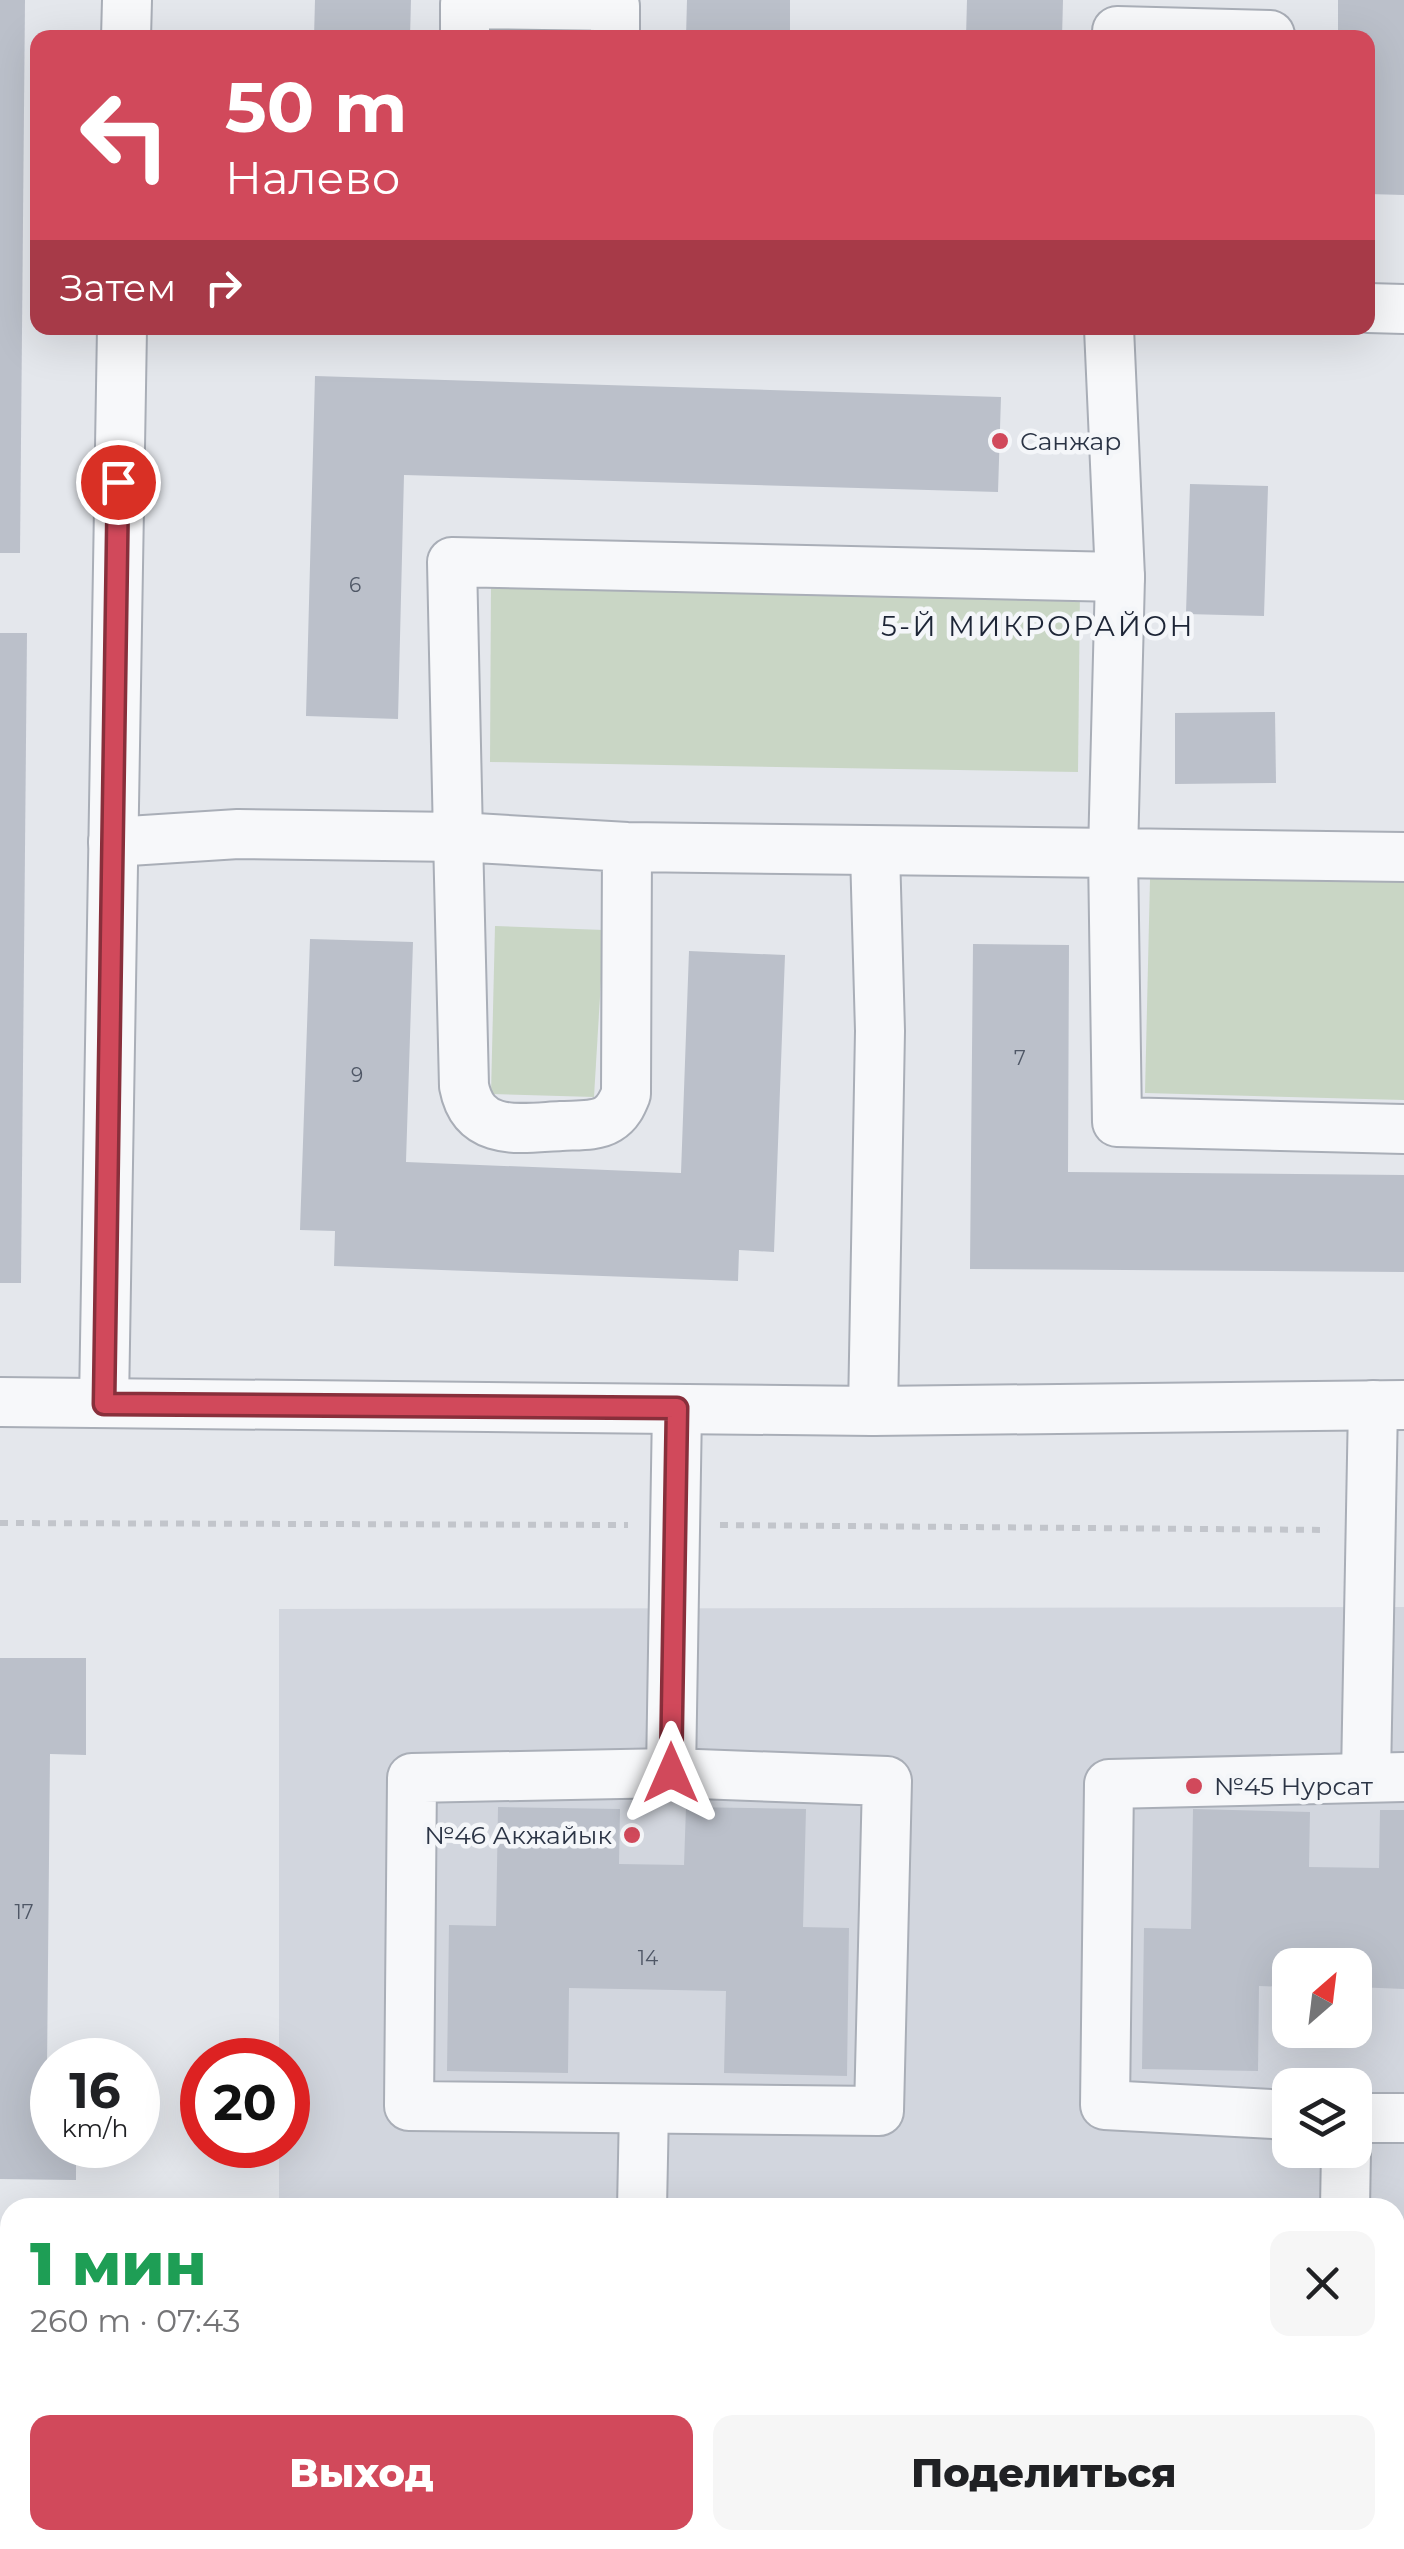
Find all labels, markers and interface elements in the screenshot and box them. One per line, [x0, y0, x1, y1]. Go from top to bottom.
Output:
text: 50 m [225, 64, 407, 150]
icon: left [60, 70, 190, 200]
text: Налево [225, 150, 400, 205]
icon: right [196, 260, 251, 315]
text: Затем [60, 264, 176, 311]
place label: Санжар [1020, 426, 1121, 456]
marker: Санжар [989, 430, 1011, 452]
pin [76, 440, 161, 525]
icon: arrive [91, 455, 146, 510]
house number: 6 [349, 573, 361, 597]
district label: 5-Й МИКРОРАЙОН [881, 609, 1195, 643]
house number: 7 [1014, 1046, 1026, 1070]
house number: 9 [351, 1063, 363, 1087]
position arrow [619, 1721, 723, 1825]
place label: №45 Нурсат [1214, 1771, 1373, 1801]
marker: №45 Нурсат [1183, 1775, 1205, 1797]
place label: №46 Акжайык [425, 1820, 612, 1850]
marker: №46 Акжайык [621, 1824, 643, 1846]
house number: 17 [15, 1900, 34, 1924]
house number: 14 [638, 1946, 658, 1970]
north arrow [1272, 1948, 1372, 2048]
map controls [1272, 1948, 1372, 2168]
speed limit sign: 20 [180, 2038, 310, 2168]
text: 16 [69, 2060, 121, 2121]
button: layers [1272, 2068, 1372, 2168]
text: km/h [62, 2113, 128, 2143]
text: 1 мин [30, 2227, 207, 2300]
button: close [1270, 2231, 1375, 2336]
text: 260 m · 07:43 [30, 2301, 241, 2340]
button: Выход [30, 2415, 693, 2530]
button: Поделиться [713, 2415, 1375, 2530]

